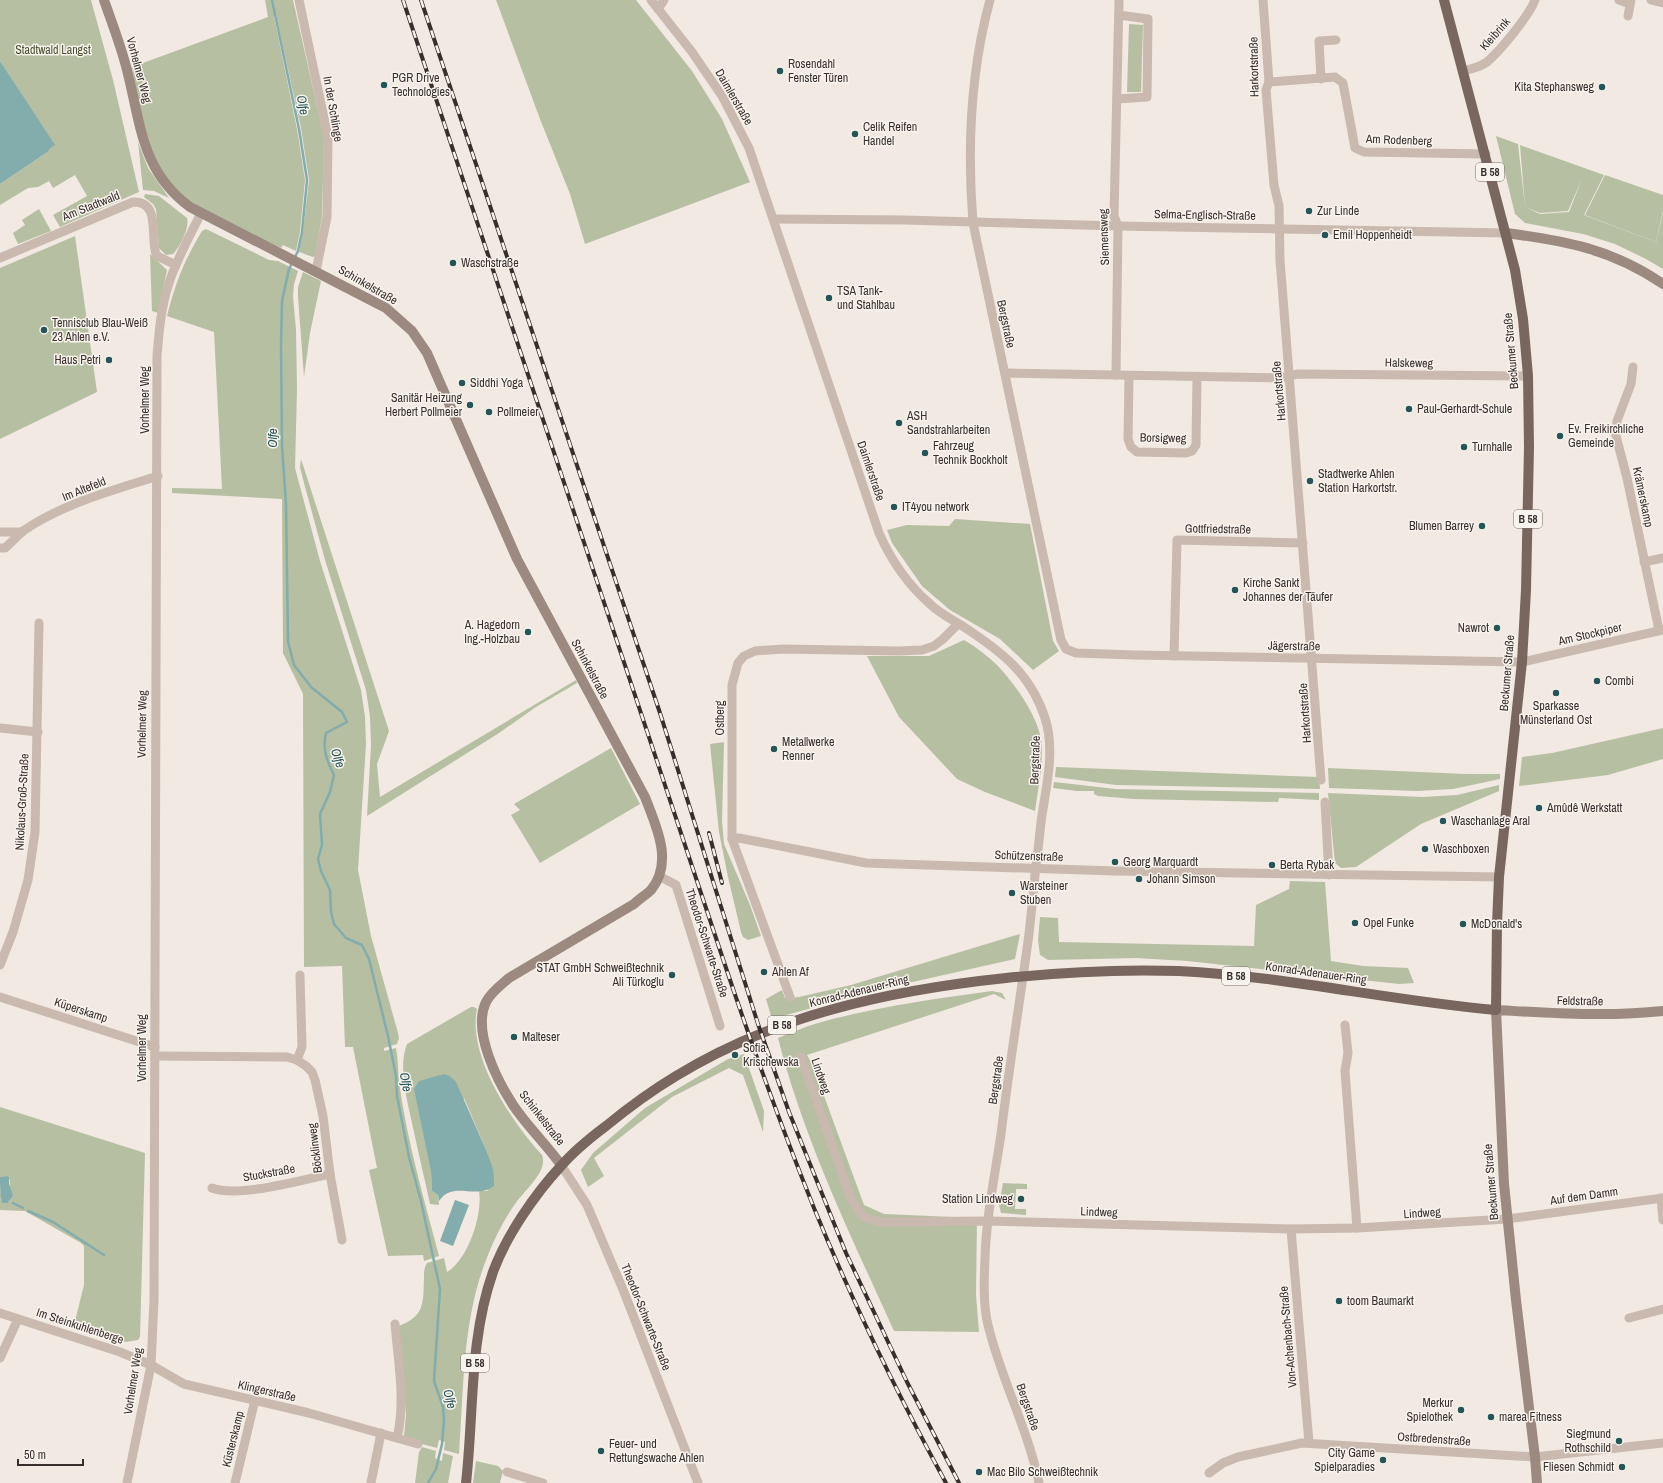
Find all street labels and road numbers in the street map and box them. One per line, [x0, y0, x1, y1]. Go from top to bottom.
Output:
street label: Kleibrink [1476, 14, 1514, 54]
street label: Vorhelmer Weg [123, 35, 156, 105]
street label: Harkortstraße [1245, 37, 1263, 97]
street label: Daimlerstraße [711, 66, 757, 128]
street label: In der Schlinge [319, 75, 347, 143]
street label: Am Rodenberg [1365, 131, 1433, 149]
road number: B 58 [1476, 163, 1504, 181]
street label: Am Stadtwald [59, 187, 122, 225]
street label: Selma-Englisch-Straße [1154, 206, 1256, 224]
street label: Siemensweg [1095, 208, 1113, 266]
street label: Schinkelstraße [336, 262, 400, 308]
street label: Bergstraße [993, 299, 1019, 349]
street label: Beckumer Straße [1500, 312, 1522, 390]
street label: Halskeweg [1385, 355, 1434, 371]
street label: Harkortstraße [1268, 360, 1290, 422]
street label: Vorhelmer Weg [137, 366, 153, 434]
street label: Borsigweg [1140, 430, 1187, 446]
street label: Daimlerstraße [853, 439, 889, 503]
street label: Krämerskamp [1629, 465, 1657, 529]
street label: Im Altefeld [60, 473, 108, 505]
road number: B 58 [1514, 510, 1542, 528]
street label: Gottfriedstraße [1185, 520, 1251, 538]
street label: Am Stockpiper [1556, 619, 1624, 649]
street label: Beckumer Straße [1496, 634, 1518, 712]
street label: Schinkelstraße [568, 636, 612, 702]
street label: Jägerstraße [1268, 638, 1320, 654]
street label: Harkortstraße [1295, 682, 1315, 744]
street label: Vorhelmer Weg [133, 690, 151, 758]
street label: Ostberg [712, 700, 728, 736]
street label: Bergstraße [1026, 735, 1044, 785]
street label: Nikolaus-Groß-Straße [11, 753, 33, 851]
street label: Schützenstraße [994, 847, 1064, 865]
street label: Theodor-Schwarte-Straße [682, 886, 732, 1000]
street label: Konrad-Adenauer-Ring [1265, 958, 1368, 988]
road number: B 58 [1222, 967, 1250, 985]
street label: Konrad-Adenauer-Ring [808, 971, 911, 1011]
street label: Feldstraße [1557, 993, 1603, 1009]
street label: Küperskamp [52, 994, 110, 1026]
street label: Vorhelmer Weg [134, 1014, 150, 1082]
road number: B 58 [768, 1016, 796, 1034]
street label: Bergstraße [985, 1055, 1007, 1105]
street label: Lindweg [807, 1056, 835, 1097]
street label: Schinkelstraße [515, 1087, 569, 1149]
street label: Böcklinweg [304, 1122, 326, 1174]
street label: Beckumer Straße [1480, 1143, 1502, 1221]
street label: Stuckstraße [242, 1161, 296, 1185]
street label: Auf dem Damm [1548, 1183, 1619, 1209]
street label: Lindweg [1080, 1203, 1118, 1221]
street label: Lindweg [1403, 1204, 1442, 1222]
street label: Theodor-Schwarte-Straße [617, 1261, 675, 1373]
street label: Von-Achenbach-Straße [1276, 1285, 1300, 1389]
street label: Im Steinkuhlenberge [34, 1304, 126, 1348]
street label: Vorhelmer Weg [120, 1346, 146, 1416]
road number: B 58 [461, 1354, 489, 1372]
street label: Klingerstraße [236, 1377, 298, 1405]
street label: Bergstraße [1013, 1381, 1043, 1433]
street label: Küsterskamp [218, 1409, 248, 1469]
street label: Ostbredenstraße [1397, 1428, 1471, 1450]

